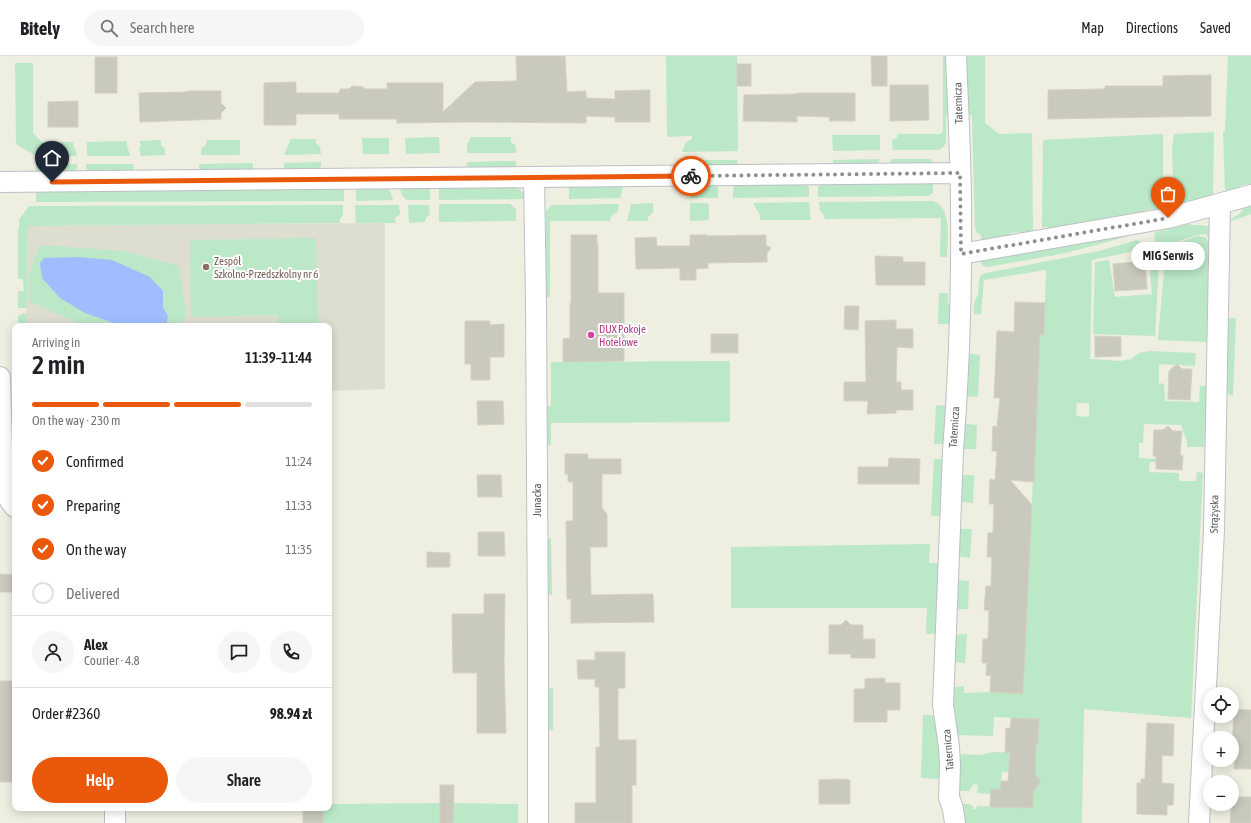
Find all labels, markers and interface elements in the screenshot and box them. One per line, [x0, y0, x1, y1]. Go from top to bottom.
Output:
search box [84, 10, 364, 46]
text: Bitely [20, 17, 60, 39]
icon: search [98, 17, 120, 39]
text: Search here [130, 19, 195, 36]
text: Map [1081, 20, 1104, 36]
text: Directions [1126, 20, 1178, 36]
text: Saved [1200, 20, 1231, 36]
street label: Taternicza [951, 82, 965, 124]
pin [35, 141, 69, 182]
icon: home [41, 147, 63, 169]
courier [671, 156, 711, 196]
icon: bike [680, 165, 702, 187]
pin [1151, 177, 1185, 218]
icon: bag [1157, 183, 1179, 205]
callout: MIG Serwis [1131, 242, 1205, 270]
text: MIG Serwis [1142, 248, 1194, 263]
place label: Zespół Szkolno-Przedszkolny nr 6 [214, 255, 318, 280]
marker: Zespół Szkolno-Przedszkolny nr 6 [201, 262, 211, 272]
place label: DUX Pokoje Hotelowe [599, 323, 646, 348]
marker: DUX Pokoje Hotelowe [586, 330, 596, 340]
text: Arriving in [32, 335, 80, 350]
text: 11:39–11:44 [245, 349, 312, 366]
text: 2 min [32, 350, 85, 380]
street label: Taternicza [947, 406, 961, 448]
text: On the way · 230 m [32, 413, 120, 428]
icon: check [32, 450, 54, 472]
text: Confirmed [66, 453, 124, 470]
text: 11:24 [285, 454, 312, 469]
street label: Junacka [531, 483, 543, 517]
icon: check [32, 494, 54, 516]
street label: Strążyska [1208, 495, 1220, 533]
text: Preparing [66, 497, 120, 514]
text: 11:33 [285, 498, 312, 513]
icon: check [32, 538, 54, 560]
text: On the way [66, 541, 127, 558]
text: 11:35 [285, 542, 312, 557]
text: Delivered [66, 585, 120, 602]
button: person [32, 631, 74, 673]
button: chat [218, 631, 260, 673]
button: phone [270, 631, 312, 673]
text: Alex [84, 636, 108, 653]
text: Courier · 4.8 [84, 653, 140, 668]
map controls [1203, 687, 1239, 811]
button: locate [1203, 687, 1239, 723]
text: Order #2360 [32, 705, 100, 722]
text: 98.94 zł [270, 705, 312, 722]
street label: Taternicza [940, 729, 956, 771]
button: + [1203, 731, 1239, 767]
button: Help [32, 757, 168, 803]
button: Share [176, 757, 312, 803]
button: − [1203, 775, 1239, 811]

